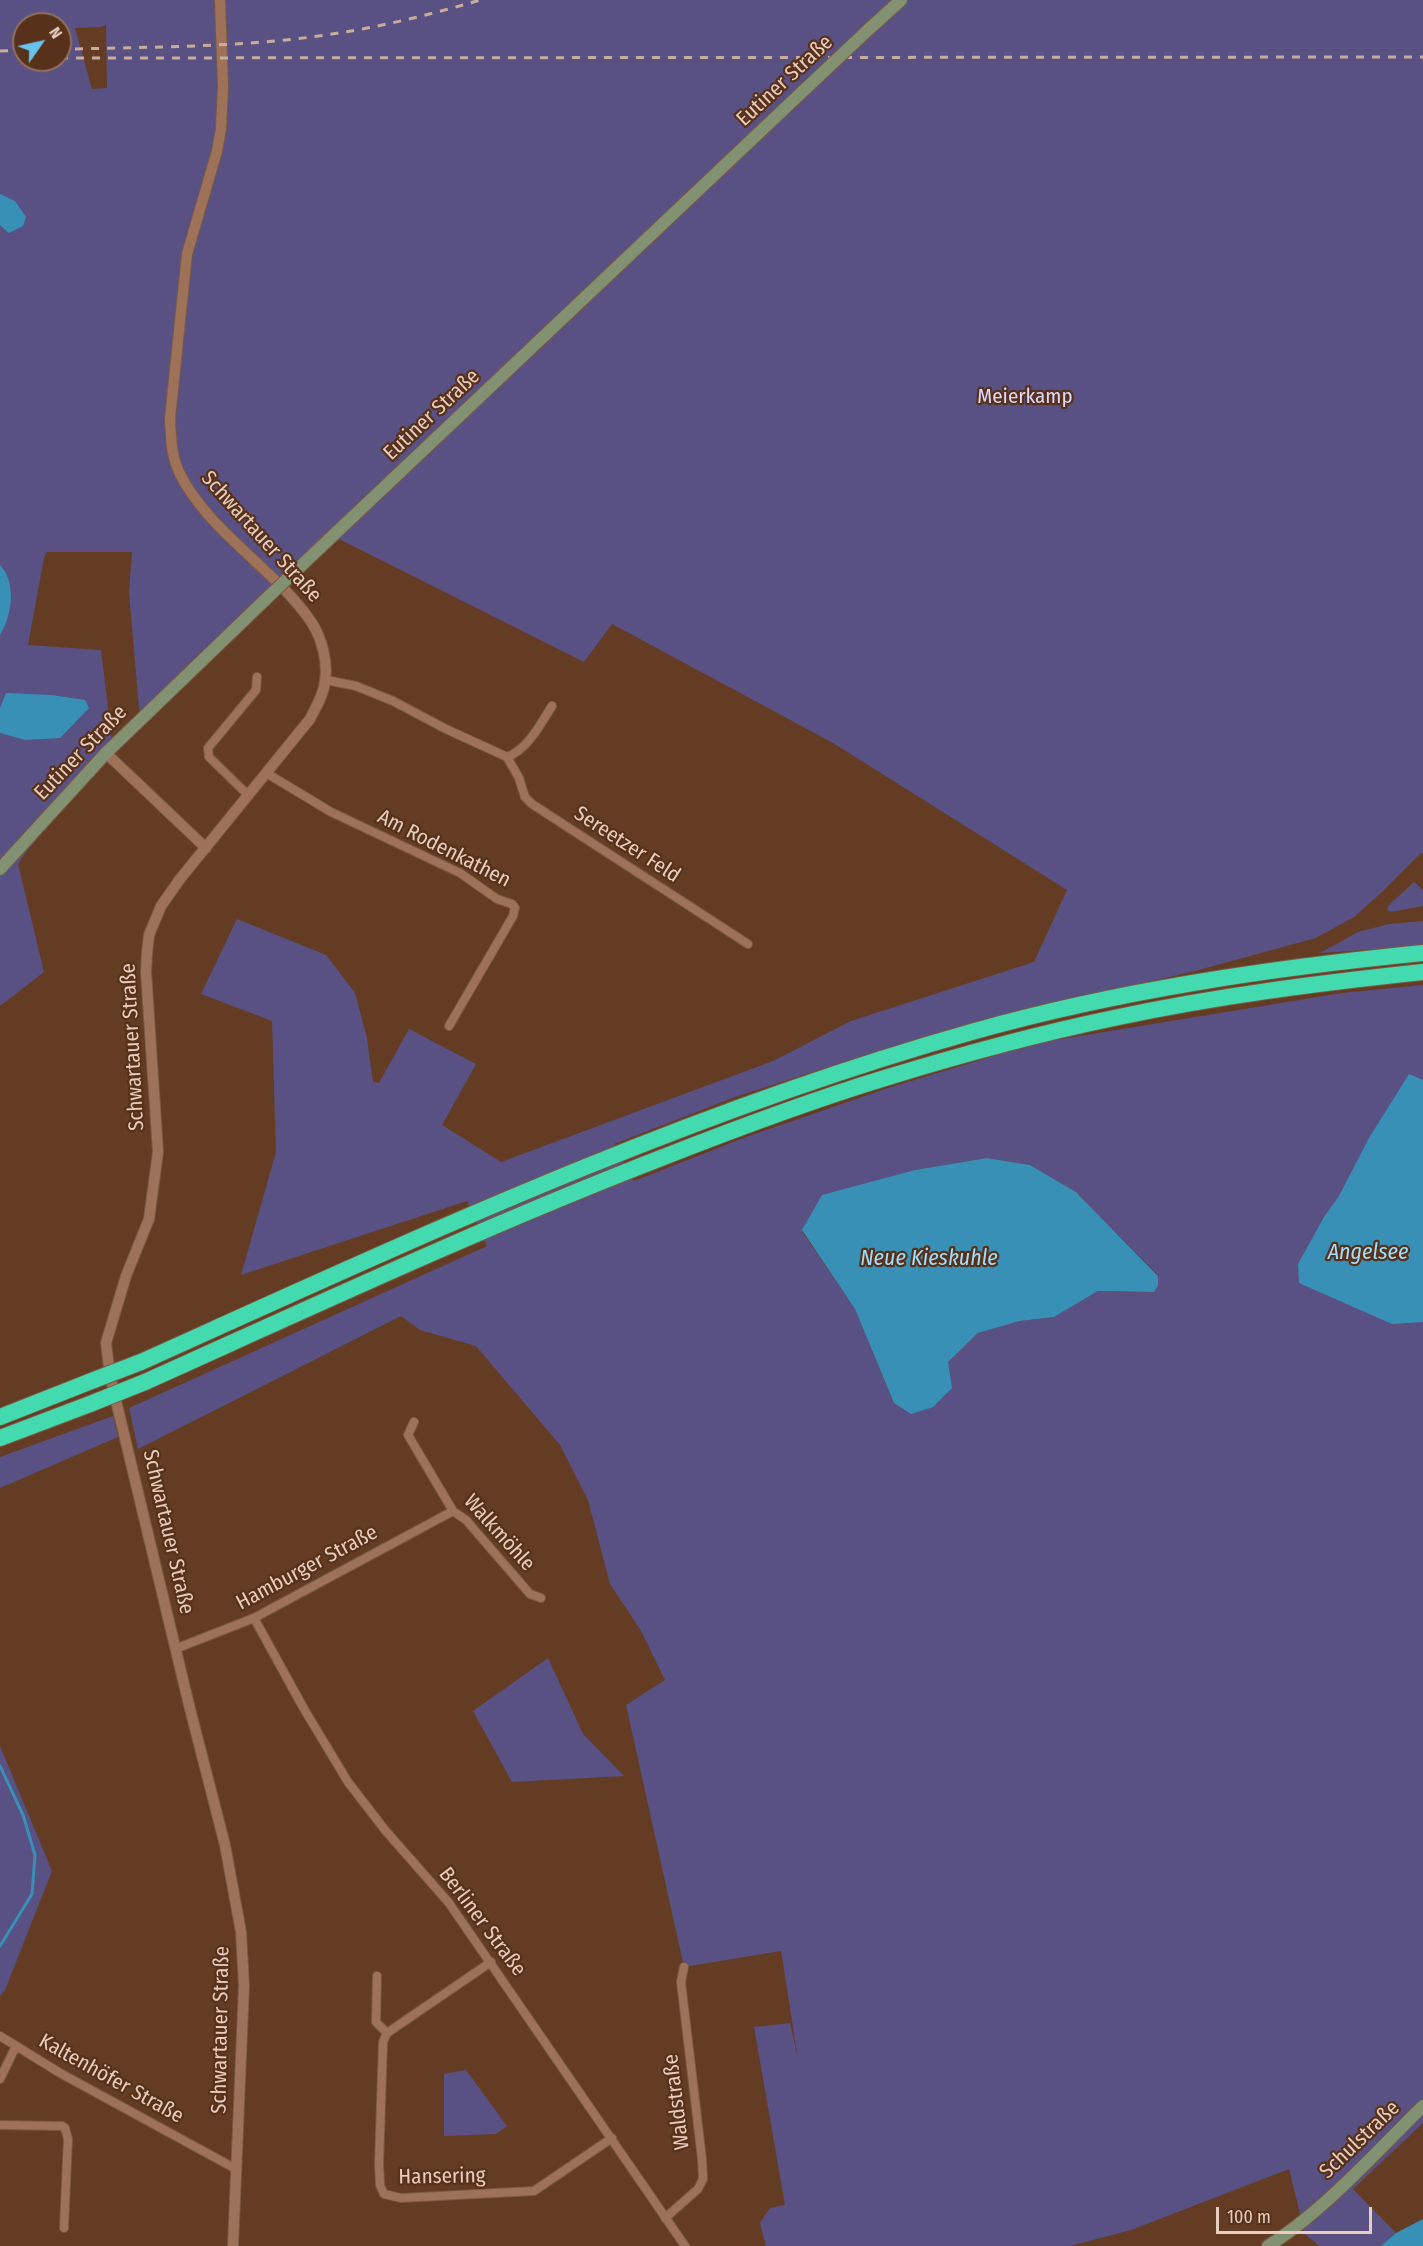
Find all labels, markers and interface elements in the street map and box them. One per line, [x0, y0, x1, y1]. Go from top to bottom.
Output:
north arrow [12, 12, 72, 72]
text: N [45, 23, 66, 42]
street label: Eutiner Straße [732, 30, 838, 132]
street label: Eutiner Straße [379, 364, 485, 466]
park label: Meierkamp [977, 384, 1073, 410]
street label: Schwartauer Straße [195, 466, 327, 608]
street label: Eutiner Straße [29, 700, 133, 806]
street label: Sereetzer Feld [569, 801, 685, 889]
street label: Am Rodenkathen [373, 805, 515, 893]
street label: Schwartauer Straße [116, 962, 150, 1132]
water label: Angelsee [1328, 1240, 1408, 1266]
water label: Neue Kieskuhle [860, 1246, 998, 1272]
street label: Schwartauer Straße [137, 1447, 199, 1617]
street label: Walkmöhle [458, 1489, 540, 1577]
street label: Hamburger Straße [232, 1520, 382, 1616]
street label: Berliner Straße [433, 1863, 531, 1981]
street label: Schwartauer Straße [207, 1946, 235, 2114]
street label: Kaltenhöfer Straße [34, 2029, 188, 2129]
street label: Waldstraße [659, 2053, 695, 2151]
street label: Schulstraße [1315, 2096, 1405, 2184]
street label: Hansering [398, 2164, 486, 2190]
scale bar [1219, 2195, 1375, 2233]
text: 100 m [1227, 2206, 1271, 2228]

